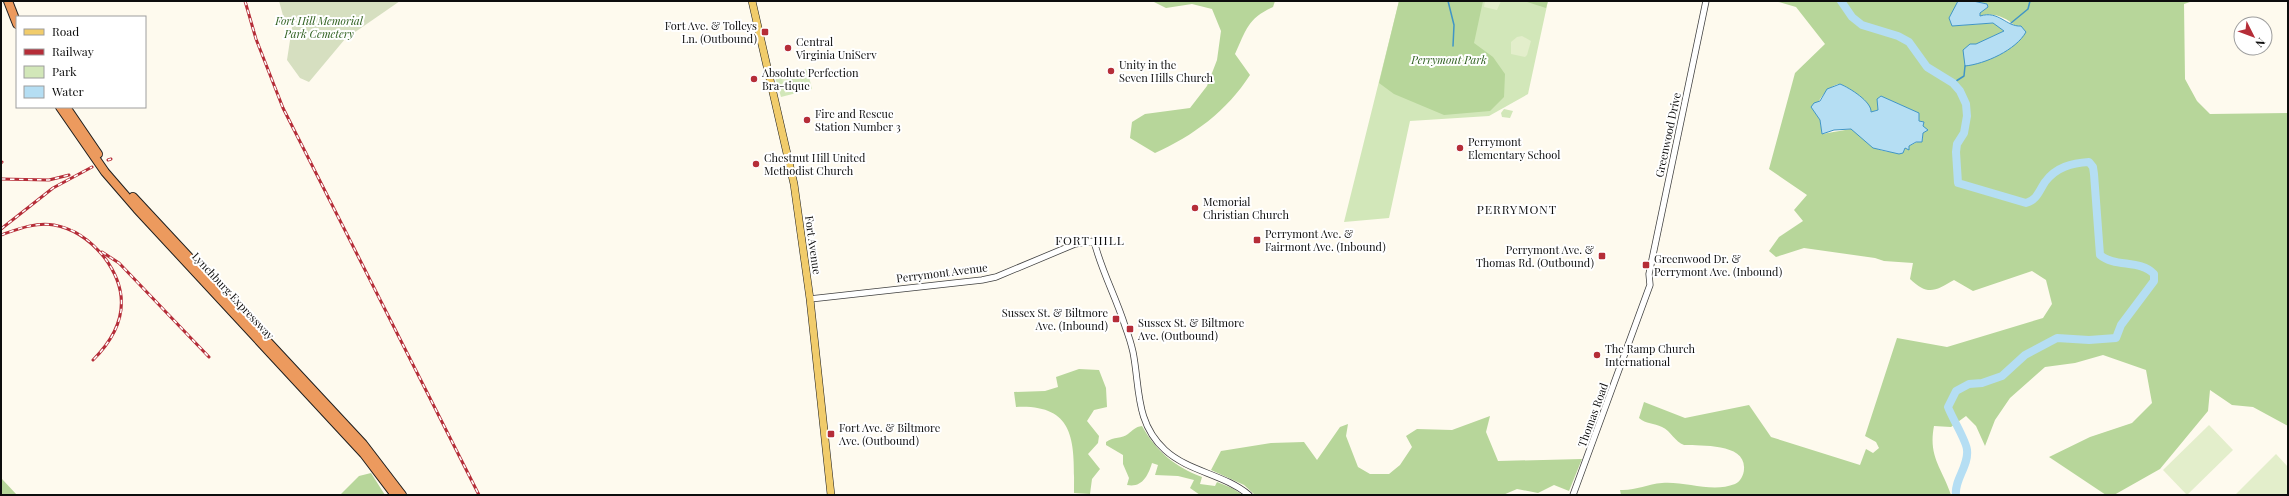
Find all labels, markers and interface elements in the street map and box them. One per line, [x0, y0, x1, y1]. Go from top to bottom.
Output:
park label: Fort Hill Memorial Park Cemetery [274, 13, 364, 41]
legend [16, 16, 146, 108]
north arrow [2233, 16, 2273, 56]
place label: Fort Ave. & Tolleys Ln. (Outbound) [665, 18, 757, 46]
text: Road [52, 23, 79, 39]
marker: Fort Ave. & Tolleys Ln. (Outbound) [760, 27, 770, 37]
place label: Central Virginia UniServ [795, 34, 877, 62]
text: N [2253, 35, 2269, 51]
text: Railway [52, 43, 94, 59]
marker: Central Virginia UniServ [783, 43, 793, 53]
park label: Perrymont Park [1410, 52, 1487, 67]
place label: Unity in the Seven Hills Church [1119, 57, 1214, 85]
text: Park [52, 63, 77, 79]
place label: Absolute Perfection Bra-tique [761, 65, 859, 93]
marker: Unity in the Seven Hills Church [1106, 66, 1116, 76]
marker: Absolute Perfection Bra-tique [749, 74, 759, 84]
text: Water [51, 83, 85, 99]
street label: Greenwood Drive [1651, 91, 1684, 179]
place label: Fire and Rescue Station Number 3 [815, 106, 901, 134]
marker: Fire and Rescue Station Number 3 [802, 115, 812, 125]
place label: Perrymont Elementary School [1468, 134, 1560, 162]
marker: Perrymont Elementary School [1455, 143, 1465, 153]
place label: Chestnut Hill United Methodist Church [764, 150, 866, 178]
marker: Chestnut Hill United Methodist Church [751, 159, 761, 169]
place label: Memorial Christian Church [1203, 194, 1289, 222]
district label: PERRYMONT [1477, 201, 1557, 217]
marker: Memorial Christian Church [1190, 203, 1200, 213]
street label: Fort Avenue [802, 215, 825, 276]
place label: Perrymont Ave. & Fairmont Ave. (Inbound) [1265, 226, 1386, 254]
district label: FORT HILL [1055, 232, 1125, 248]
marker: Perrymont Ave. & Fairmont Ave. (Inbound) [1252, 235, 1262, 245]
place label: Perrymont Ave. & Thomas Rd. (Outbound) [1476, 242, 1594, 270]
street label: Lynchburg Expressway [189, 249, 278, 343]
marker: Perrymont Ave. & Thomas Rd. (Outbound) [1597, 251, 1607, 261]
place label: Greenwood Dr. & Perrymont Ave. (Inbound) [1654, 251, 1782, 279]
street label: Perrymont Avenue [895, 259, 989, 286]
marker: Greenwood Dr. & Perrymont Ave. (Inbound) [1641, 260, 1651, 270]
place label: Sussex St. & Biltmore Ave. (Inbound) [1002, 305, 1108, 333]
marker: Sussex St. & Biltmore Ave. (Inbound) [1111, 314, 1121, 324]
place label: Sussex St. & Biltmore Ave. (Outbound) [1137, 315, 1245, 343]
marker: Sussex St. & Biltmore Ave. (Outbound) [1125, 324, 1135, 334]
place label: The Ramp Church International [1605, 341, 1695, 369]
marker: The Ramp Church International [1592, 350, 1602, 360]
street label: Thomas Road [1574, 380, 1611, 449]
place label: Fort Ave. & Biltmore Ave. (Outbound) [838, 420, 941, 448]
marker: Fort Ave. & Biltmore Ave. (Outbound) [826, 429, 836, 439]

